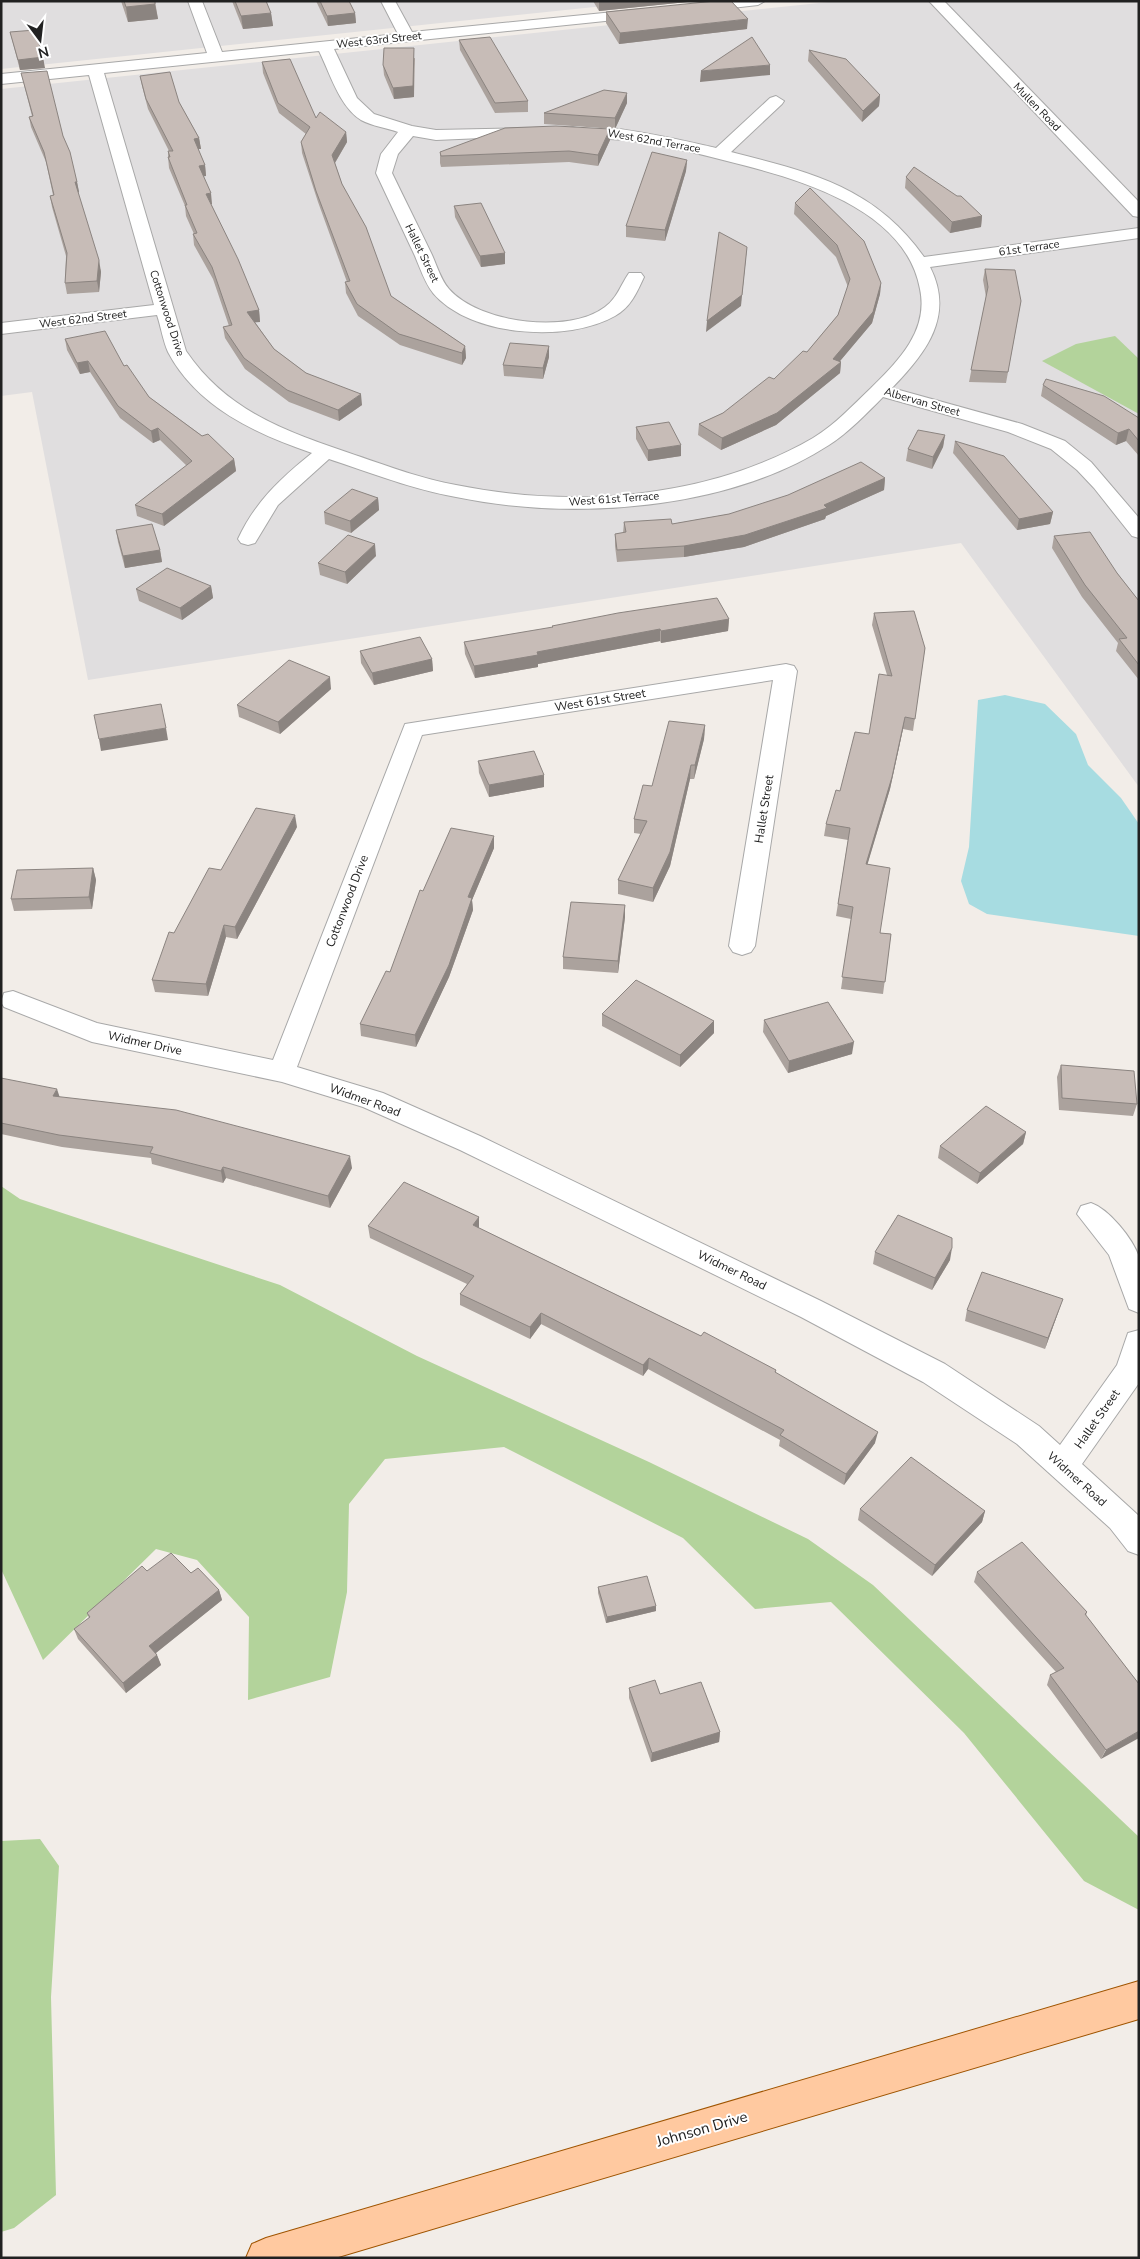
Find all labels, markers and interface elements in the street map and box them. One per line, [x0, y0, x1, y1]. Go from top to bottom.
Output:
north arrow [15, 15, 65, 65]
street label: West 63rd Street [336, 28, 422, 52]
text: N [36, 42, 51, 63]
street label: Mullen Road [1010, 79, 1064, 135]
street label: West 62nd Terrace [606, 125, 702, 157]
street label: Hallet Street [401, 221, 443, 285]
street label: 61st Terrace [998, 236, 1061, 260]
street label: Cottonwood Drive [146, 268, 188, 358]
street label: West 62nd Street [38, 306, 128, 332]
street label: Albervan Street [882, 384, 962, 420]
street label: West 61st Terrace [568, 488, 660, 510]
street label: West 61st Street [553, 685, 647, 715]
street label: Hallet Street [751, 773, 777, 844]
street label: Cottonwood Drive [322, 852, 372, 950]
street label: Widmer Drive [106, 1027, 184, 1059]
street label: Widmer Road [327, 1080, 403, 1120]
street label: Widmer Road [695, 1246, 769, 1294]
street label: Hallet Street [1071, 1386, 1124, 1452]
street label: Widmer Road [1044, 1448, 1110, 1510]
street label: Johnson Drive [653, 2106, 750, 2152]

